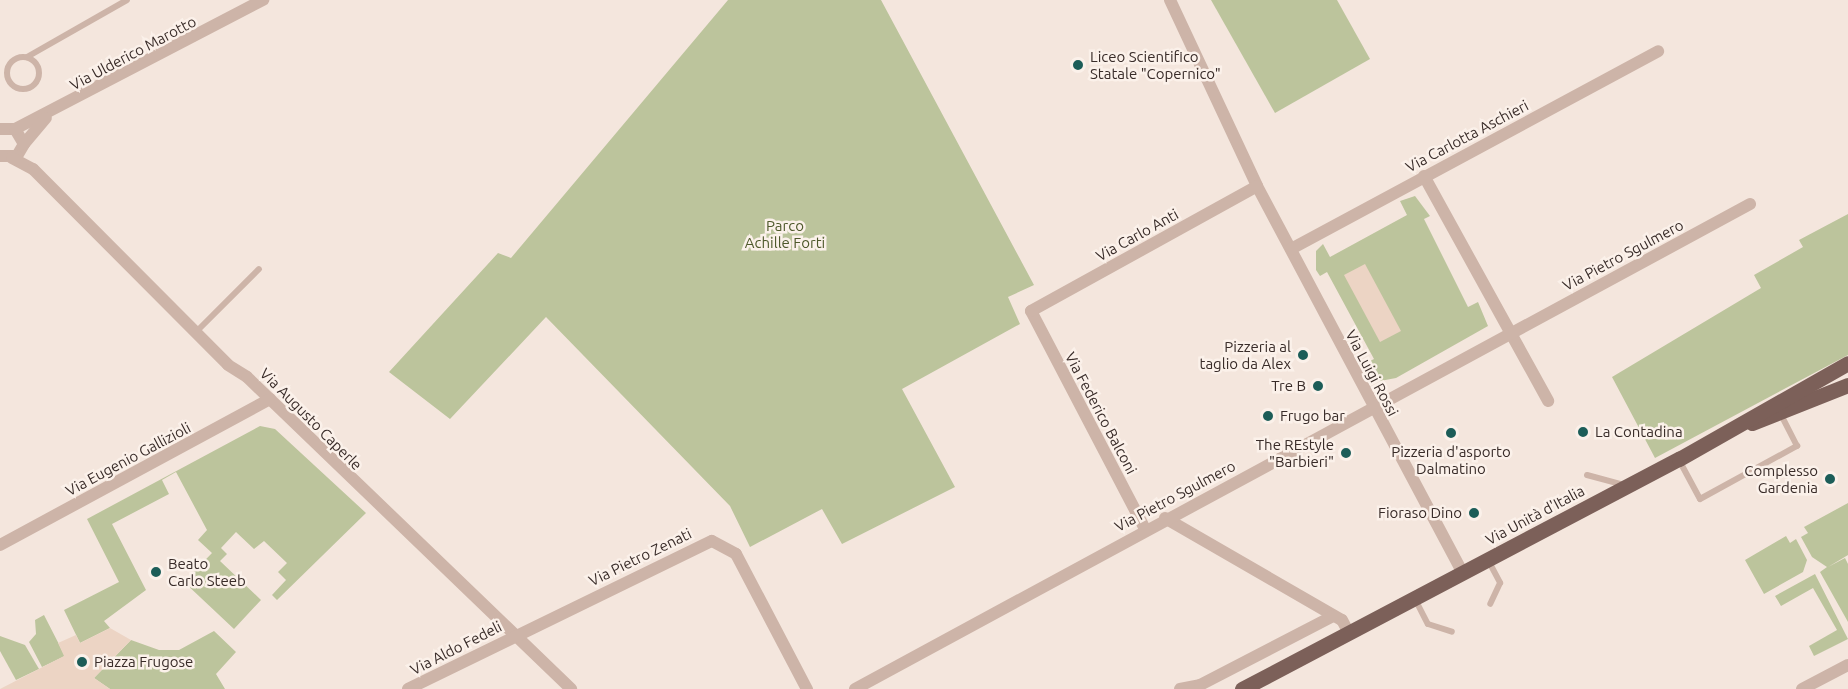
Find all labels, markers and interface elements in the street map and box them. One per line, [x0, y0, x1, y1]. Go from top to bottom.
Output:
street label: Via Ulderico Marotto [67, 12, 199, 94]
place label: Liceo Scientifico Statale "Copernico" [1090, 47, 1221, 82]
marker: Liceo Scientifico Statale "Copernico" [1071, 58, 1085, 72]
street label: Via Carlotta Aschieri [1403, 96, 1531, 176]
street label: Via Carlo Anti [1093, 205, 1181, 265]
park label: Parco Achille Forti [745, 216, 825, 251]
street label: Via Pietro Sgulmero [1560, 216, 1686, 294]
street label: Via Luigi Rossi [1342, 327, 1402, 419]
place label: Pizzeria al taglio da Alex [1200, 337, 1291, 372]
marker: Pizzeria al taglio da Alex [1296, 348, 1310, 362]
street label: Via Federico Balconi [1061, 349, 1141, 477]
street label: Via Augusto Caperle [256, 364, 366, 474]
place label: Tre B [1271, 377, 1306, 395]
marker: Tre B [1311, 379, 1325, 393]
place label: Frugo bar [1280, 407, 1345, 425]
marker: Frugo bar [1261, 409, 1275, 423]
street label: Via Eugenio Gallizioli [62, 418, 194, 500]
place label: La Contadina [1595, 423, 1683, 441]
marker: La Contadina [1576, 425, 1590, 439]
marker: Pizzeria d'asporto Dalmatino [1444, 426, 1458, 440]
place label: The REstyle "Barbieri" [1256, 435, 1334, 470]
place label: Pizzeria d'asporto Dalmatino [1391, 442, 1511, 477]
marker: The REstyle "Barbieri" [1339, 446, 1353, 460]
street label: Via Pietro Sgulmero [1112, 457, 1238, 535]
place label: Complesso Gardenia [1744, 461, 1818, 496]
marker: Complesso Gardenia [1823, 472, 1837, 486]
street label: Via Unità d'Italia [1482, 481, 1588, 549]
place label: Fioraso Dino [1378, 504, 1462, 522]
marker: Fioraso Dino [1467, 506, 1481, 520]
street label: Via Pietro Zenati [586, 524, 694, 590]
place label: Beato Carlo Steeb [168, 554, 246, 589]
marker: Beato Carlo Steeb [149, 565, 163, 579]
street label: Via Aldo Fedeli [407, 617, 505, 679]
place label: Piazza Frugose [94, 653, 193, 671]
marker: Piazza Frugose [75, 655, 89, 669]

